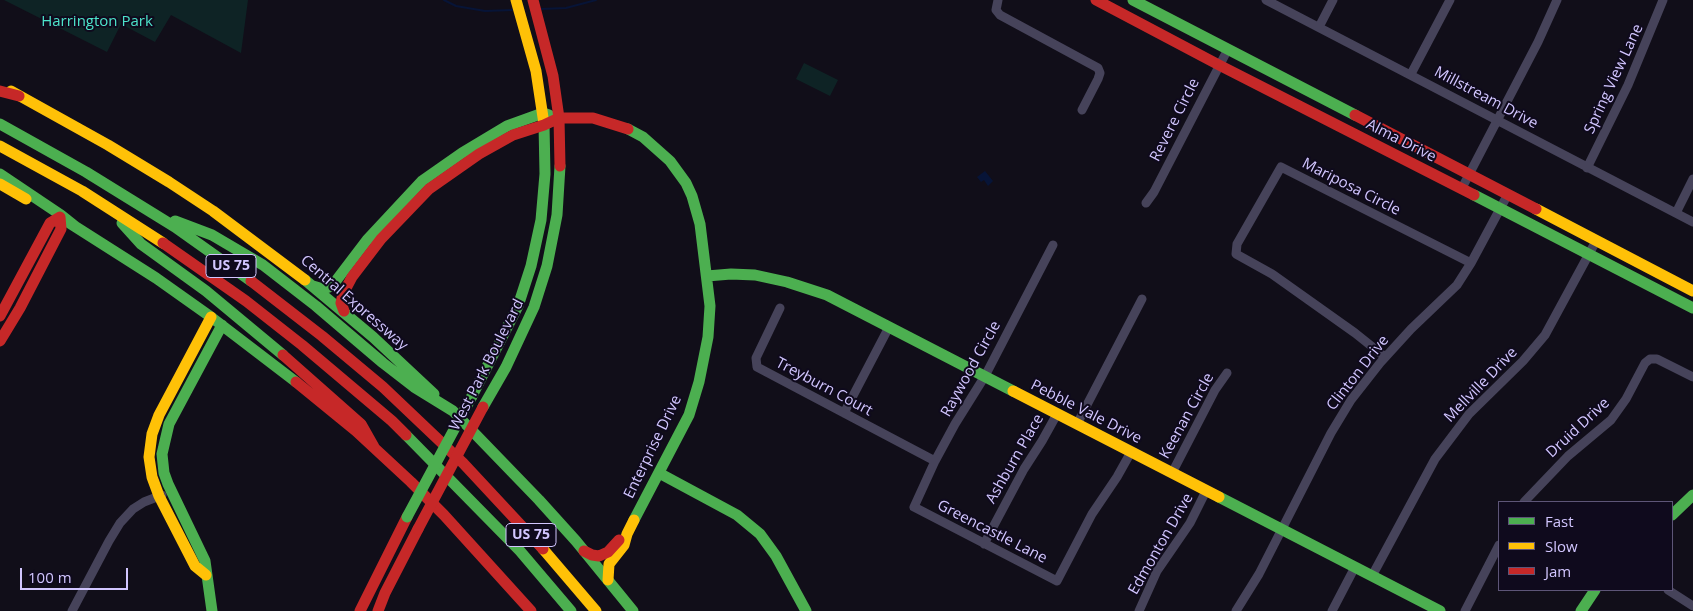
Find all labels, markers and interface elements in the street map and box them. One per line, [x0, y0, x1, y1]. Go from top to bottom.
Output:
park label: Harrington Park [41, 13, 153, 31]
street label: Spring View Lane [1581, 21, 1647, 137]
street label: Millstream Drive [1431, 63, 1541, 133]
street label: Revere Circle [1146, 75, 1204, 165]
street label: Alma Drive [1363, 116, 1439, 166]
street label: Mariposa Circle [1299, 154, 1403, 220]
street label: Central Expressway [297, 252, 411, 354]
road number: US 75 [206, 255, 256, 278]
street label: West Park Boulevard [446, 296, 528, 434]
street label: Raywood Circle [937, 318, 1005, 420]
street label: Clinton Drive [1323, 332, 1393, 414]
street label: Mellville Drive [1441, 344, 1521, 426]
street label: Treyburn Court [773, 354, 875, 420]
street label: Keenan Circle [1156, 370, 1218, 462]
street label: Pebble Vale Drive [1028, 376, 1144, 448]
street label: Enterprise Drive [620, 392, 686, 502]
street label: Druid Drive [1543, 394, 1613, 462]
street label: Ashburn Place [982, 411, 1048, 507]
street label: Edmonton Drive [1125, 490, 1197, 598]
street label: Greencastle Lane [934, 497, 1050, 567]
legend [1498, 501, 1673, 591]
text: Fast [1545, 511, 1574, 531]
road number: US 75 [506, 524, 556, 546]
text: Slow [1545, 536, 1578, 556]
scale bar [22, 558, 130, 590]
text: Jam [1545, 561, 1571, 581]
text: 100 m [28, 567, 72, 587]

